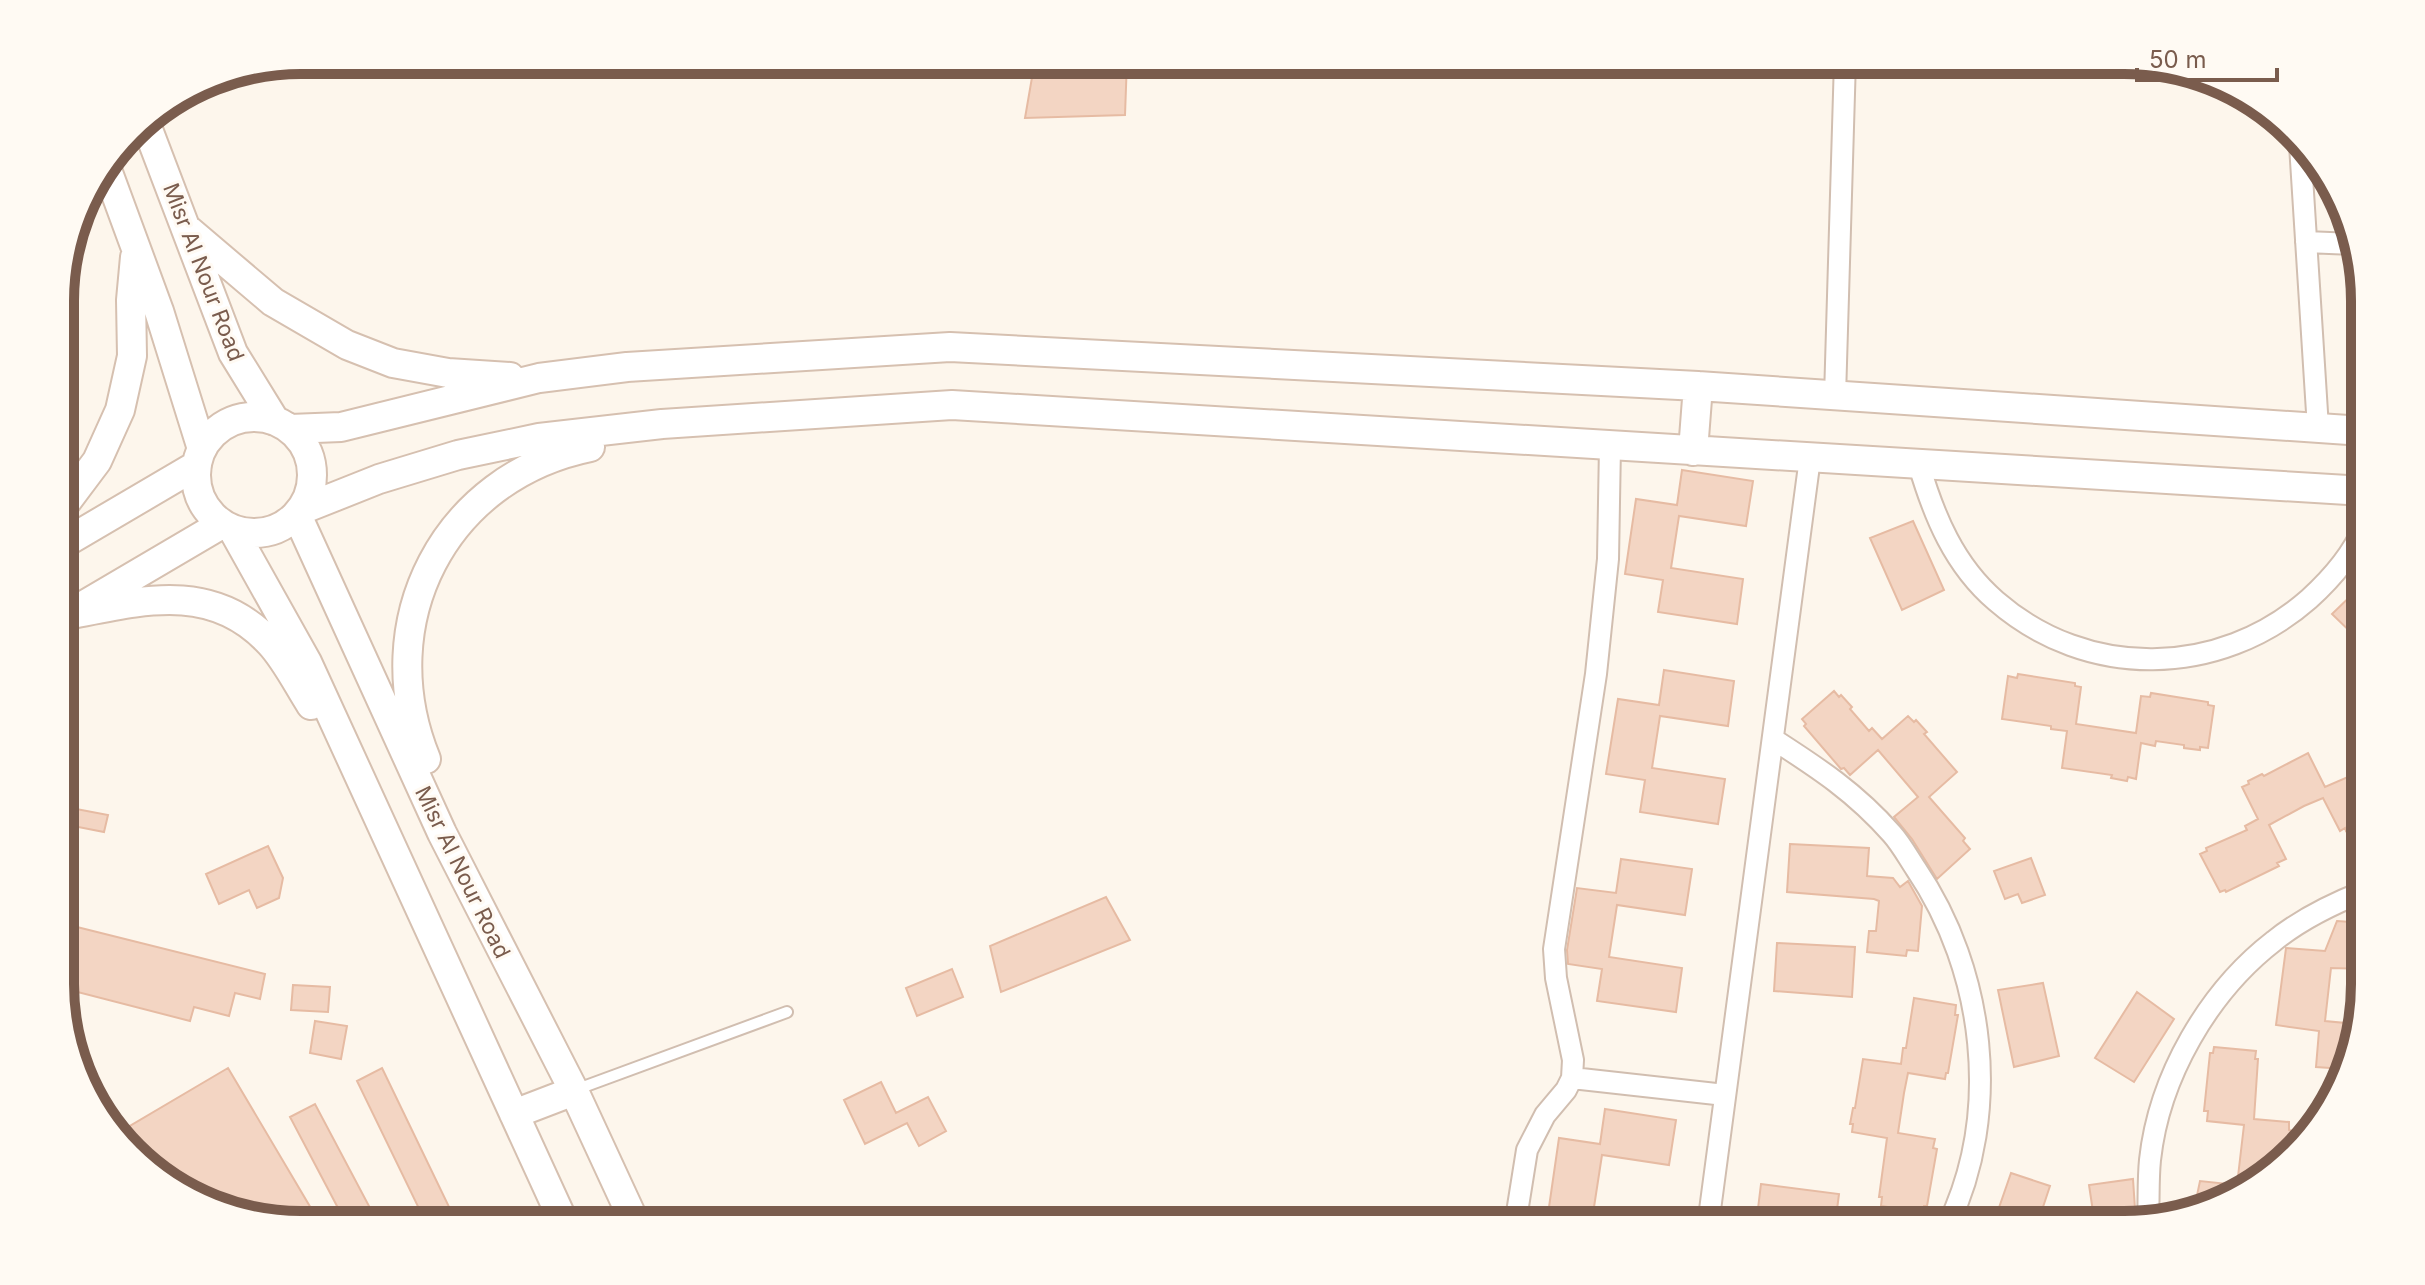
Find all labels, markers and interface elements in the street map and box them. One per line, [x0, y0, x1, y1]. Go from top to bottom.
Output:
scale bar [2137, 32, 2277, 82]
text: 50 m [2149, 45, 2207, 74]
street label: Misr Al Nour Road [158, 179, 250, 365]
street label: Misr Al Nour Road [410, 782, 516, 962]

